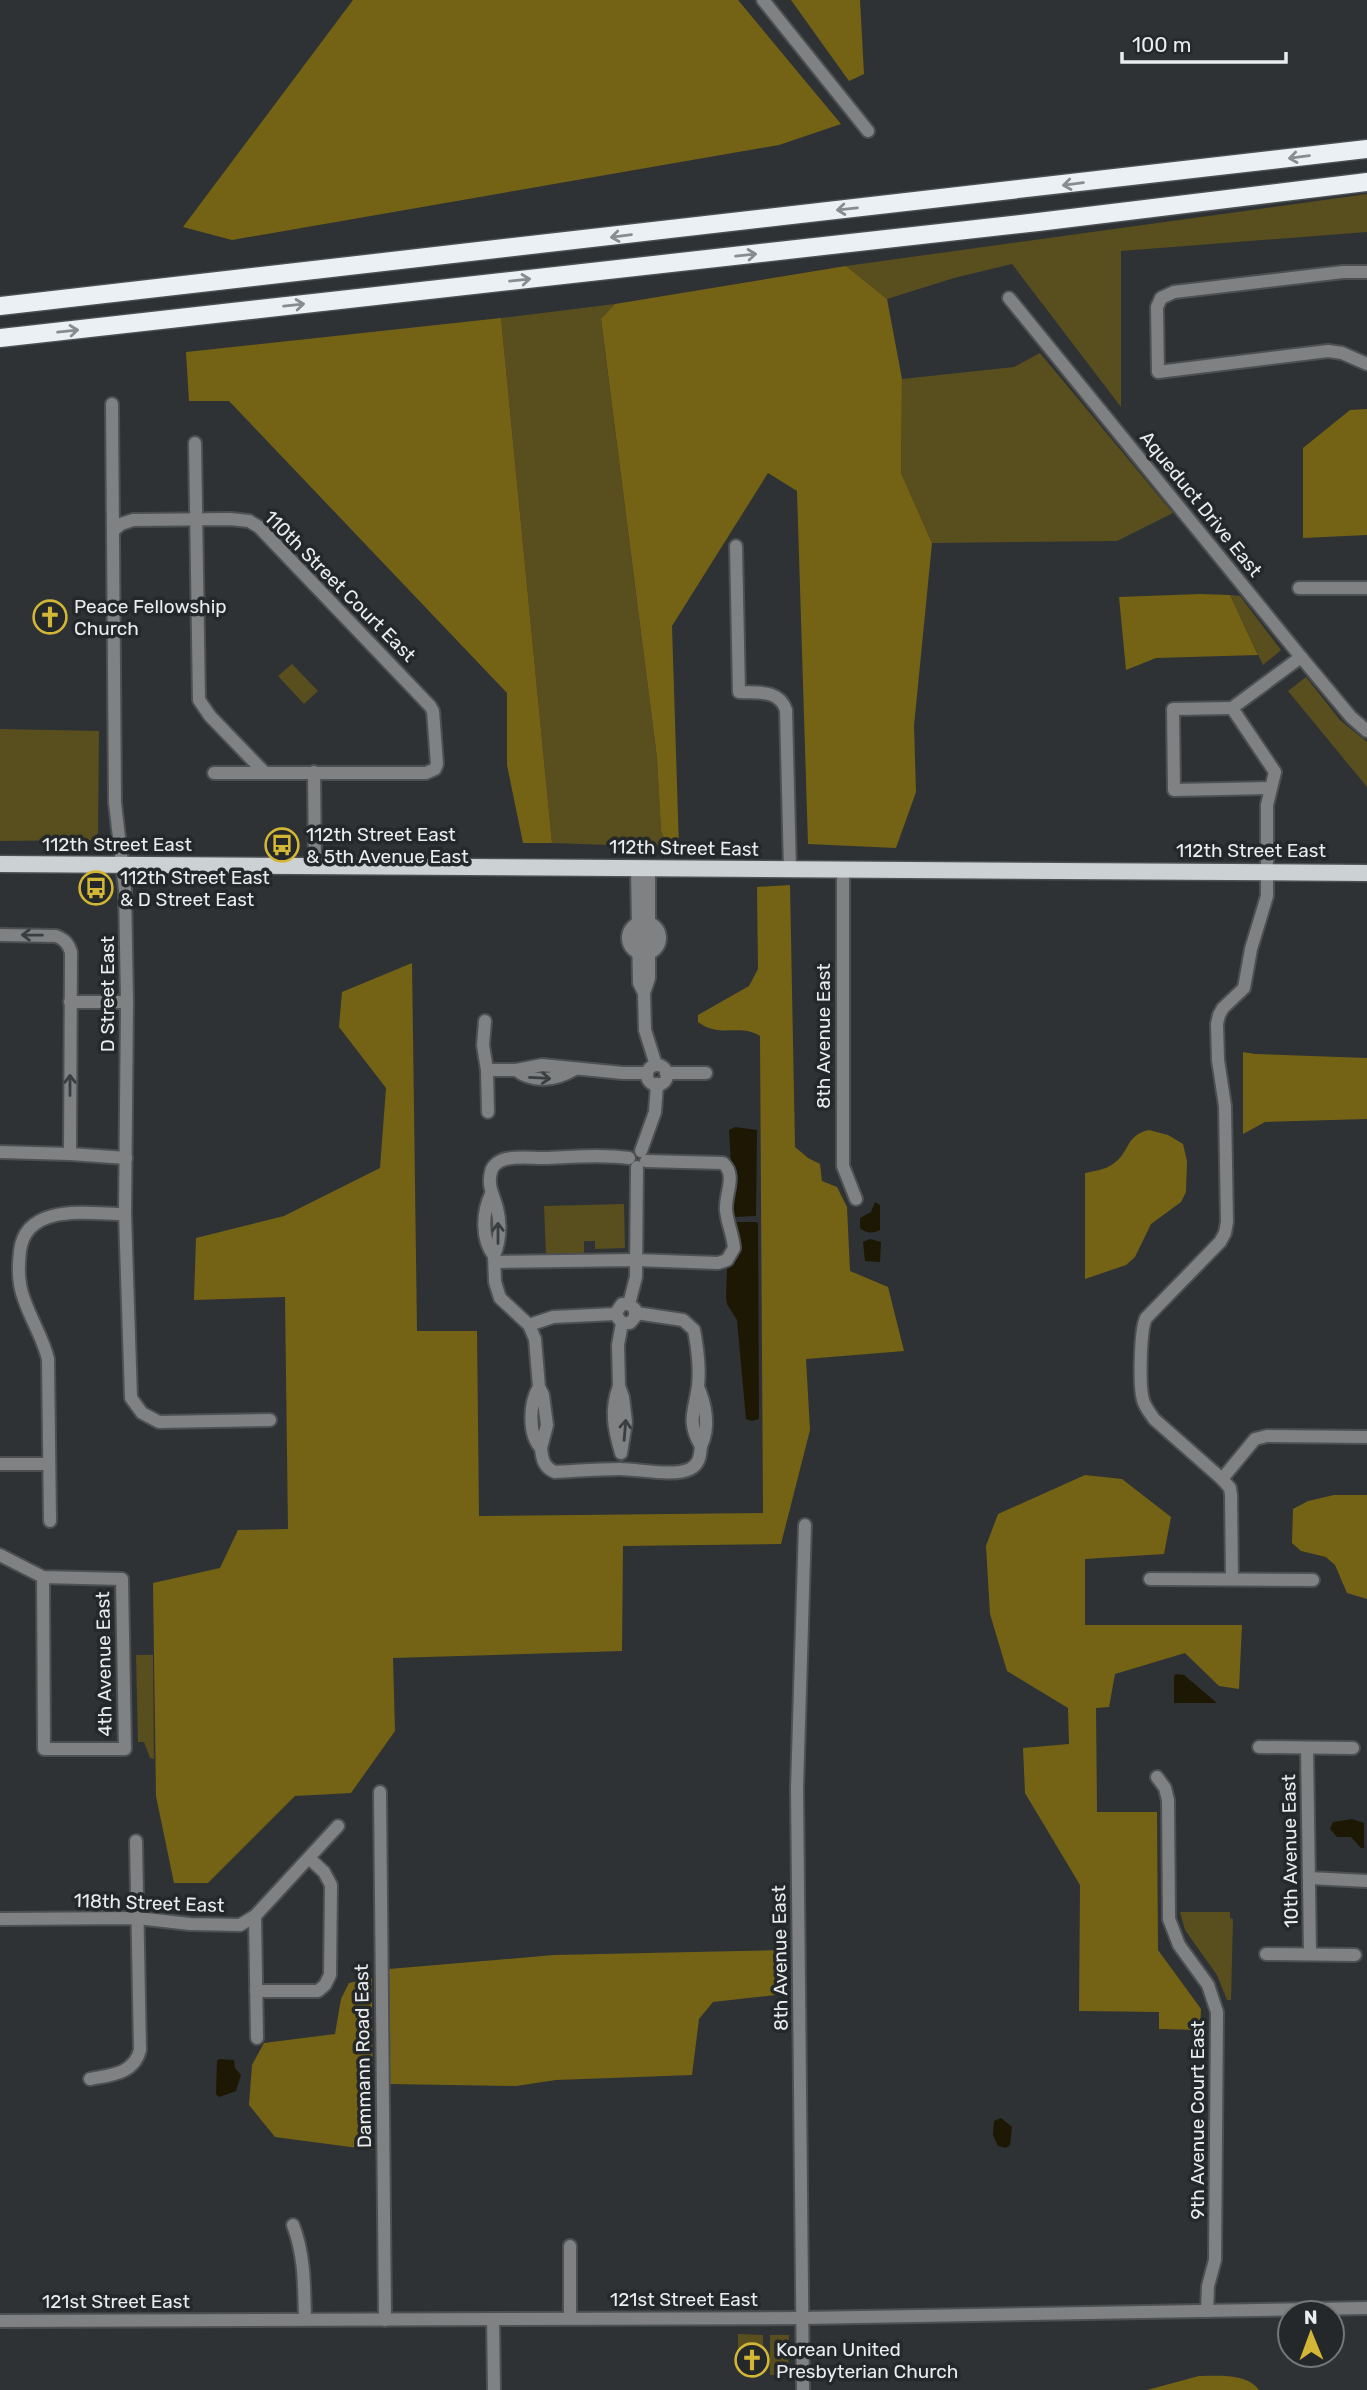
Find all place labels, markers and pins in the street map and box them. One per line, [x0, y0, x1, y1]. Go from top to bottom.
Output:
place label: Peace Fellowship Church [74, 595, 227, 640]
church icon: Peace Fellowship Church [31, 598, 69, 636]
place label: 112th Street East & 5th Avenue East [306, 823, 469, 868]
bus stop icon: 112th Street East & 5th Avenue East [263, 826, 301, 864]
place label: 112th Street East & D Street East [120, 866, 270, 911]
bus stop icon: 112th Street East & D Street East [77, 869, 115, 907]
place label: Korean United Presbyterian Church [776, 2338, 958, 2383]
church icon: Korean United Presbyterian Church [733, 2341, 771, 2379]

